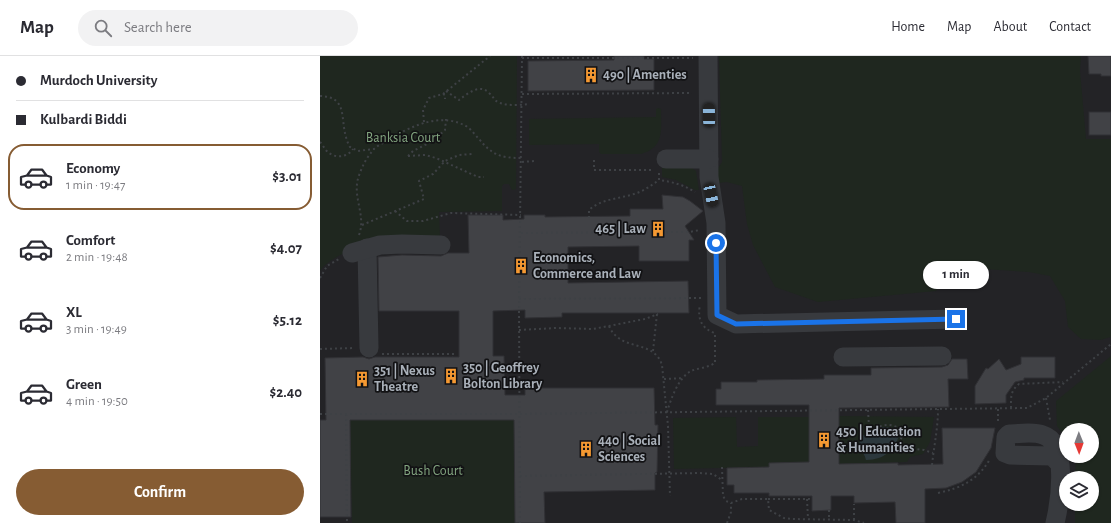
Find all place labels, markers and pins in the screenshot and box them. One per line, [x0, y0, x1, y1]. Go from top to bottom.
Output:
building icon: 490 | Amenties [582, 66, 600, 84]
place label: 490 | Amenties [603, 67, 687, 83]
building icon: 465 | Law [649, 220, 667, 238]
place label: 465 | Law [595, 221, 646, 237]
place label: Economics, Commerce and Law [533, 251, 641, 281]
building icon: Economics, Commerce and Law [512, 257, 530, 275]
place label: 350 | Geoffrey Bolton Library [463, 360, 543, 391]
place label: 351 | Nexus Theatre [374, 363, 435, 394]
building icon: 350 | Geoffrey Bolton Library [442, 367, 460, 385]
building icon: 351 | Nexus Theatre [353, 370, 371, 388]
place label: 450 | Education & Humanities [836, 424, 921, 455]
building icon: 450 | Education & Humanities [815, 431, 833, 449]
place label: 440 | Social Sciences [598, 433, 661, 464]
building icon: 440 | Social Sciences [577, 440, 595, 458]

